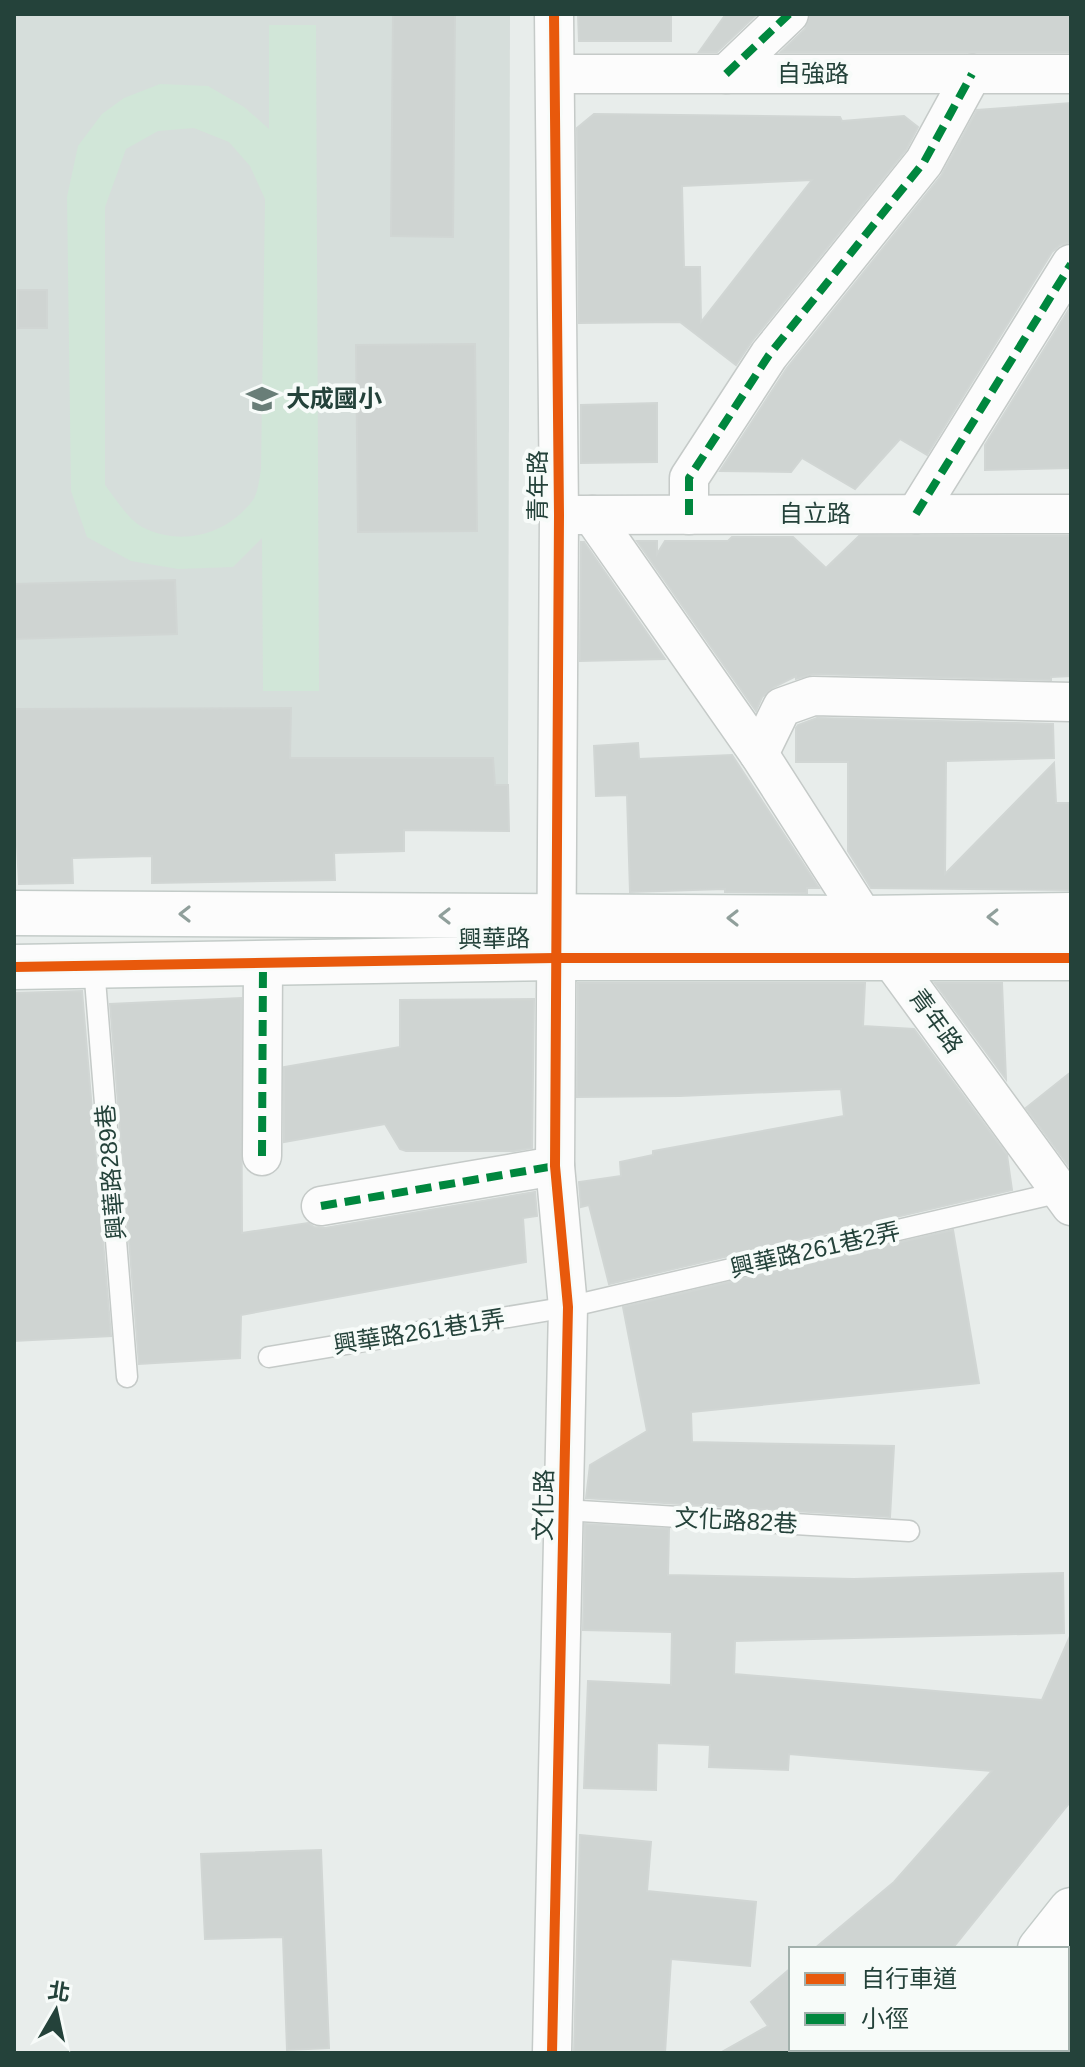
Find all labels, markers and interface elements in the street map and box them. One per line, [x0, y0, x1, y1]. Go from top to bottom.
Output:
street label: 自強路 [777, 60, 849, 87]
school or university icon: 大成國小 [245, 382, 279, 416]
place label: 大成國小 [286, 385, 382, 412]
street label: 青年路 [524, 450, 551, 522]
street label: 自立路 [779, 500, 851, 527]
one-way arrow [178, 905, 191, 923]
one-way arrow [438, 907, 451, 925]
one-way arrow [986, 908, 999, 925]
one-way arrow [726, 909, 739, 927]
street label: 興華路 [458, 924, 530, 953]
street label: 青年路 [904, 984, 968, 1058]
street label: 興華路289巷 [91, 1103, 130, 1241]
street label: 興華路261巷2弄 [727, 1217, 902, 1282]
street label: 興華路261巷1弄 [331, 1305, 507, 1358]
street label: 文化路 [529, 1469, 558, 1541]
street label: 文化路82巷 [674, 1504, 798, 1537]
legend [789, 1947, 1069, 2051]
text: 自行車道 [861, 1965, 957, 1992]
north arrow [16, 1971, 96, 2051]
text: 北 [46, 1978, 72, 2006]
text: 小徑 [861, 2005, 909, 2032]

